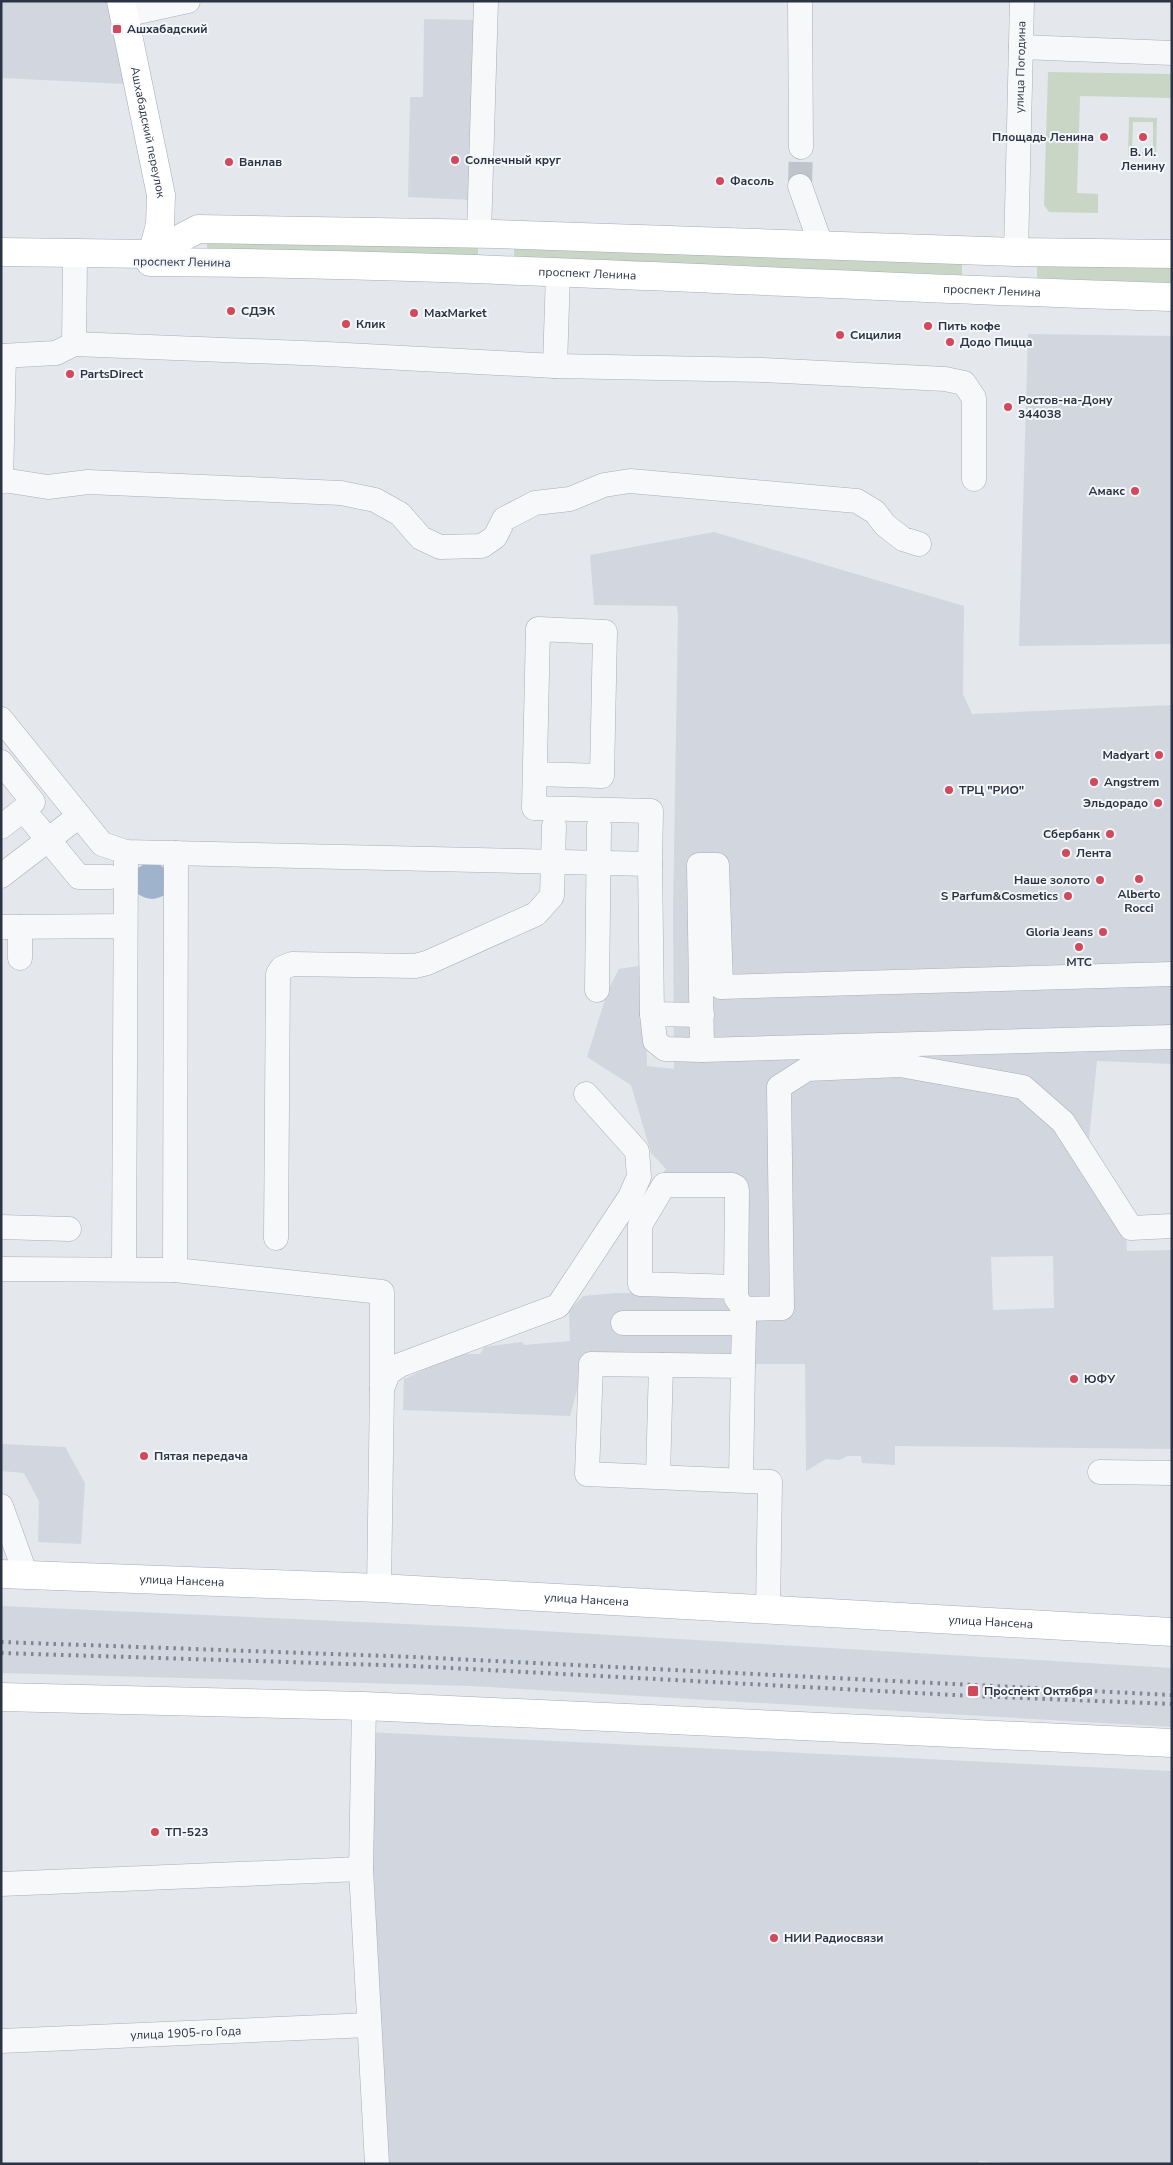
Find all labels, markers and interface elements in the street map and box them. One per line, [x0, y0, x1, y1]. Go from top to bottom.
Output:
place label: Ашхабадский [127, 21, 208, 37]
street label: улица Погодина [1011, 21, 1030, 113]
marker: Ашхабадский [111, 23, 123, 35]
street label: Ашхабадский переулок [127, 65, 170, 200]
place label: Площадь Ленина [992, 129, 1094, 145]
marker: Площадь Ленина [1098, 131, 1110, 143]
marker: В. И. Ленину [1137, 131, 1149, 143]
place label: В. И. Ленину [1121, 144, 1166, 174]
place label: Солнечный круг [465, 152, 562, 168]
place label: Ванлав [239, 154, 282, 170]
marker: Солнечный круг [449, 154, 461, 166]
marker: Ванлав [223, 156, 235, 168]
place label: Фасоль [730, 173, 774, 189]
marker: Фасоль [714, 175, 726, 187]
street label: проспект Ленина [133, 253, 231, 271]
street label: проспект Ленина [538, 264, 637, 283]
street label: проспект Ленина [943, 281, 1041, 301]
place label: СДЭК [241, 303, 276, 319]
marker: СДЭК [225, 305, 237, 317]
place label: MaxMarket [424, 305, 487, 321]
marker: MaxMarket [408, 307, 420, 319]
place label: Клик [356, 316, 386, 332]
marker: Клик [340, 318, 352, 330]
place label: Пить кофе [938, 318, 1001, 334]
marker: Пить кофе [922, 320, 934, 332]
place label: Сицилия [850, 327, 901, 343]
marker: Сицилия [834, 329, 846, 341]
place label: Додо Пицца [960, 334, 1033, 350]
marker: Додо Пицца [944, 336, 956, 348]
place label: PartsDirect [80, 366, 144, 382]
marker: PartsDirect [64, 368, 76, 380]
place label: Ростов-на-Дону 344038 [1018, 392, 1113, 422]
marker: Ростов-на-Дону 344038 [1002, 401, 1014, 413]
place label: Амакс [1089, 483, 1125, 499]
marker: Амакс [1129, 485, 1141, 497]
place label: Madyart [1102, 747, 1149, 763]
marker: Madyart [1153, 749, 1165, 761]
place label: Angstrem [1104, 774, 1159, 790]
marker: Angstrem [1088, 776, 1100, 788]
place label: ТРЦ "РИО" [959, 782, 1024, 798]
marker: ТРЦ "РИО" [943, 784, 955, 796]
place label: Эльдорадо [1083, 795, 1148, 811]
marker: Эльдорадо [1152, 797, 1164, 809]
place label: Сбербанк [1043, 826, 1100, 842]
marker: Сбербанк [1104, 828, 1116, 840]
place label: Лента [1076, 845, 1111, 861]
marker: Лента [1060, 847, 1072, 859]
place label: Наше золото [1014, 872, 1090, 888]
marker: Alberto Rocci [1133, 873, 1145, 885]
marker: Наше золото [1094, 874, 1106, 886]
place label: Alberto Rocci [1118, 886, 1161, 916]
place label: S Parfum&Cosmetics [941, 888, 1058, 904]
marker: S Parfum&Cosmetics [1062, 890, 1074, 902]
place label: Gloria Jeans [1026, 924, 1093, 940]
marker: Gloria Jeans [1097, 926, 1109, 938]
marker: МТС [1073, 941, 1085, 953]
place label: МТС [1066, 954, 1092, 970]
place label: ЮФУ [1084, 1371, 1116, 1387]
marker: ЮФУ [1068, 1373, 1080, 1385]
place label: Пятая передача [154, 1448, 248, 1464]
marker: Пятая передача [138, 1450, 150, 1462]
street label: улица Нансена [139, 1571, 225, 1590]
street label: улица Нансена [544, 1589, 629, 1610]
street label: улица Нансена [948, 1612, 1034, 1632]
place label: Проспект Октября [984, 1683, 1093, 1699]
marker: Проспект Октября [966, 1684, 980, 1698]
place label: ТП-523 [165, 1824, 208, 1840]
marker: ТП-523 [149, 1826, 161, 1838]
place label: НИИ Радиосвязи [784, 1930, 883, 1946]
marker: НИИ Радиосвязи [768, 1932, 780, 1944]
street label: улица 1905-го Года [130, 2023, 242, 2043]

